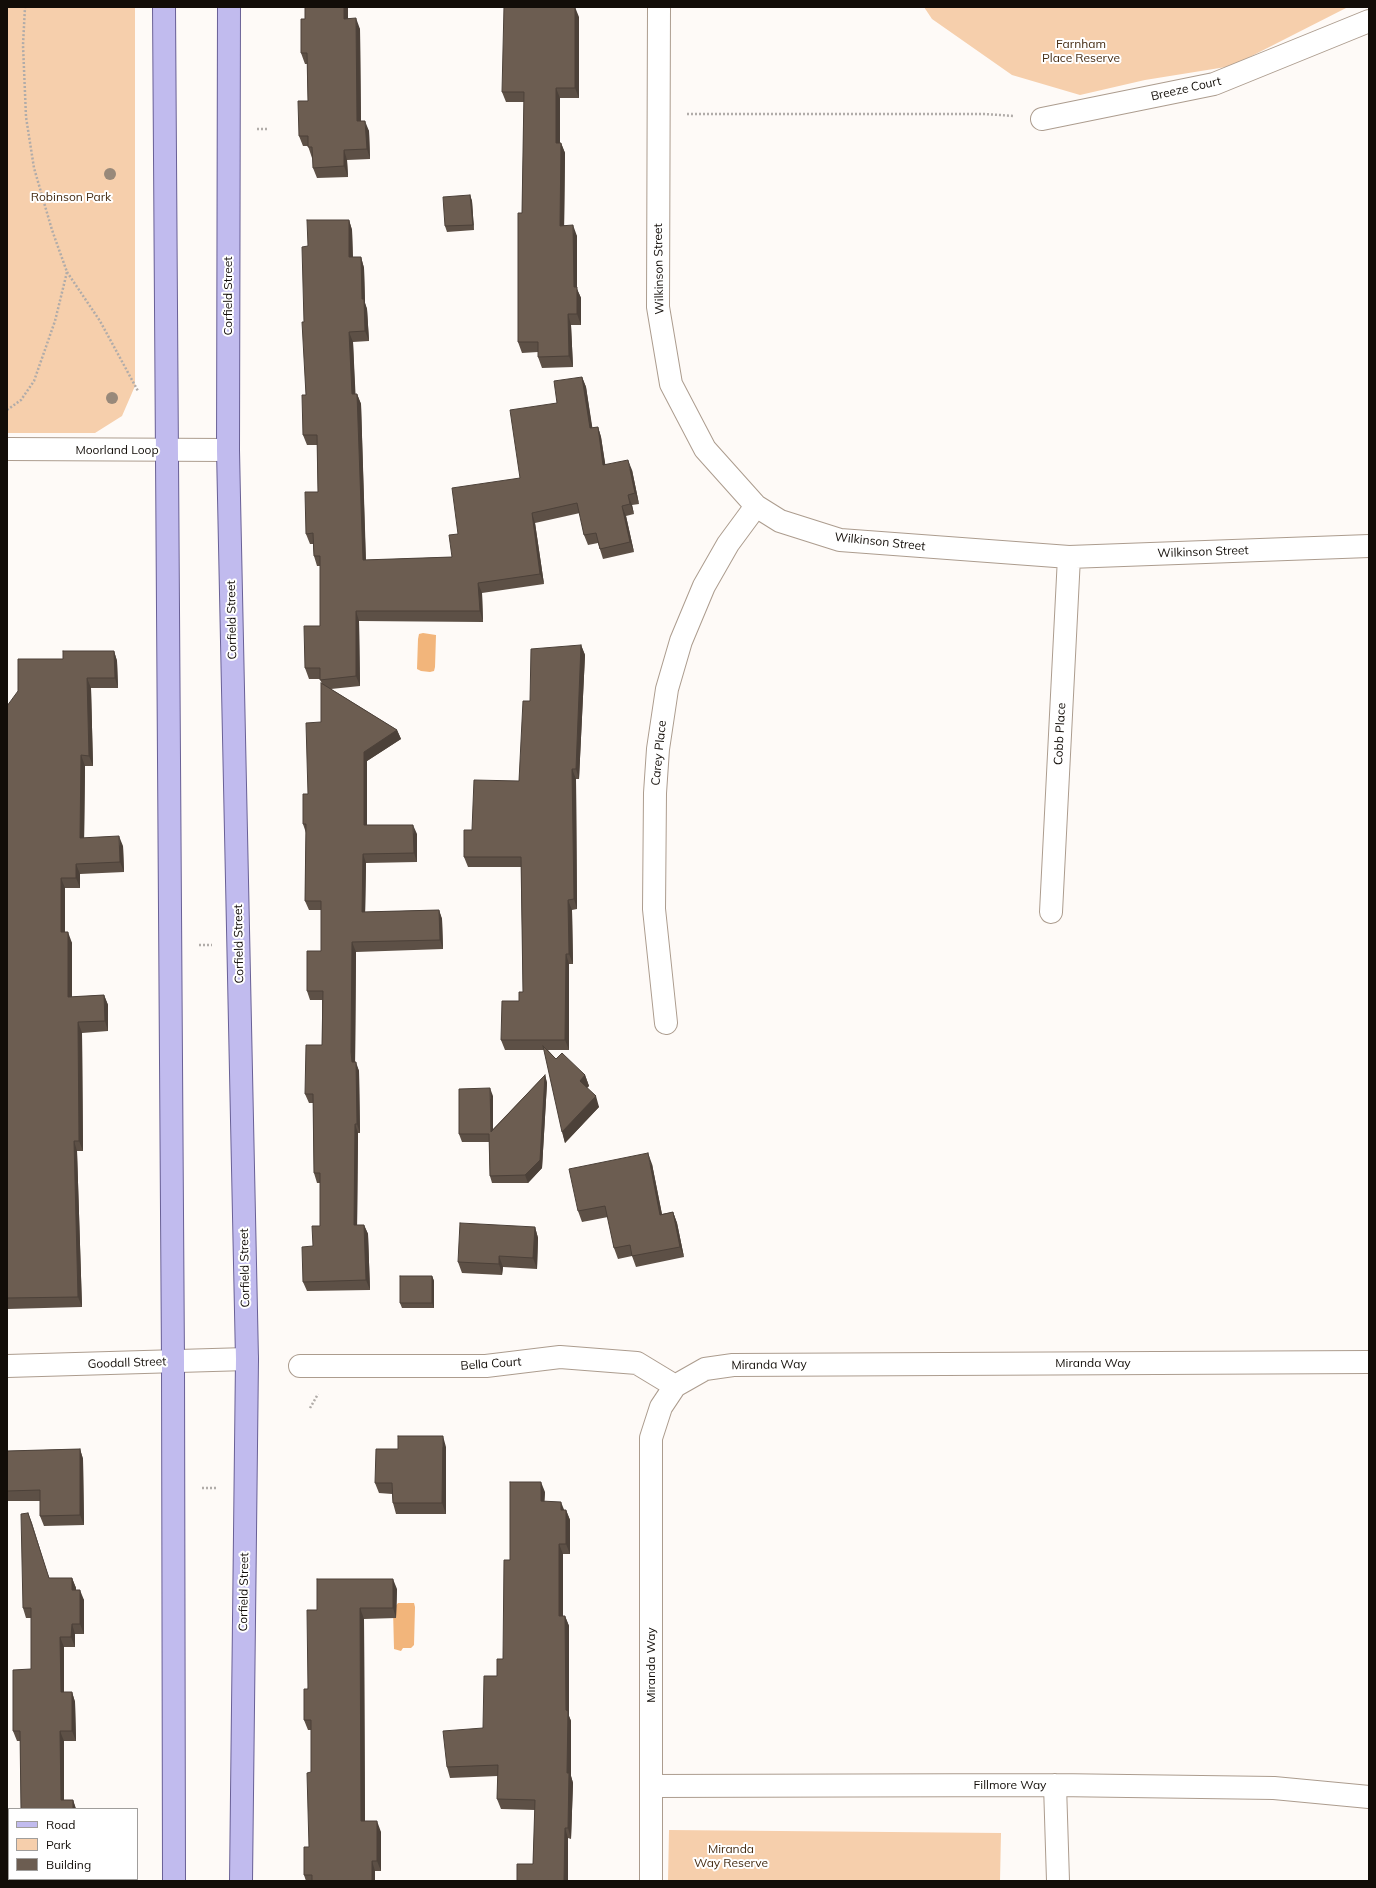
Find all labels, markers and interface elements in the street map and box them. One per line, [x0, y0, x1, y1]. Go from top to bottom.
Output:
park label: Farnham Place Reserve [1042, 37, 1120, 65]
street label: Breeze Court [1149, 74, 1223, 104]
park label: Robinson Park [31, 190, 111, 204]
street label: Wilkinson Street [651, 223, 667, 315]
street label: Corfield Street [221, 256, 235, 336]
street label: Moorland Loop [75, 443, 159, 457]
street label: Wilkinson Street [834, 530, 926, 554]
street label: Wilkinson Street [1157, 543, 1249, 561]
street label: Corfield Street [224, 580, 240, 660]
street label: Cobb Place [1051, 702, 1069, 766]
street label: Carey Place [648, 720, 670, 786]
street label: Corfield Street [231, 904, 247, 984]
street label: Corfield Street [237, 1228, 253, 1308]
street label: Goodall Street [87, 1354, 167, 1372]
street label: Bella Court [460, 1355, 522, 1373]
street label: Miranda Way [1055, 1356, 1131, 1370]
street label: Miranda Way [731, 1357, 807, 1373]
street label: Corfield Street [236, 1552, 252, 1632]
street label: Miranda Way [644, 1627, 658, 1703]
street label: Fillmore Way [974, 1778, 1046, 1792]
legend [8, 1808, 138, 1880]
text: Road [46, 1817, 75, 1832]
text: Park [46, 1837, 71, 1852]
park label: Miranda Way Reserve [694, 1842, 768, 1870]
text: Building [46, 1857, 91, 1872]

